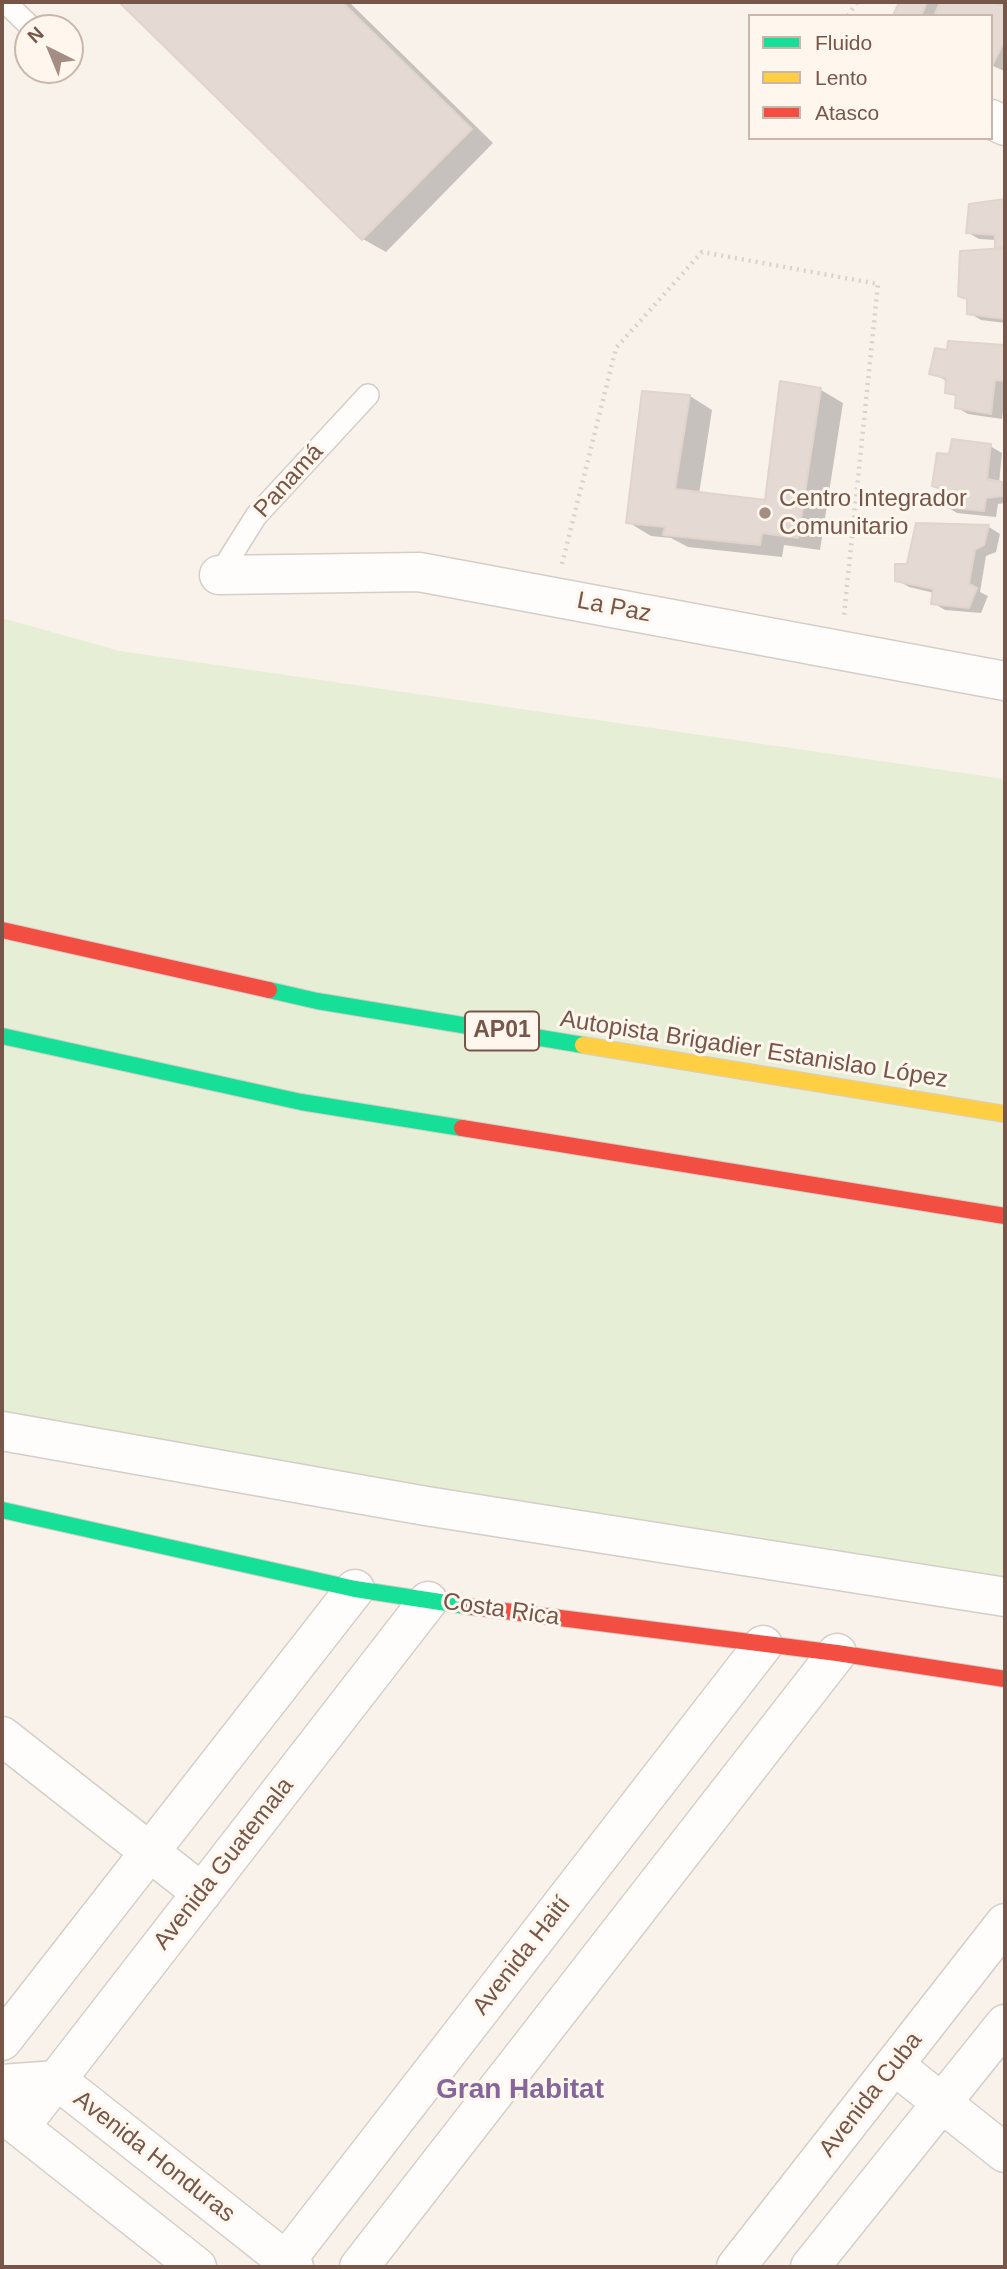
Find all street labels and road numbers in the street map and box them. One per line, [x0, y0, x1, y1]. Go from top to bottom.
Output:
street label: Panamá [248, 438, 330, 524]
street label: La Paz [575, 587, 653, 629]
street label: Autopista Brigadier Estanislao López [558, 1005, 950, 1095]
road number: AP01 [465, 1012, 539, 1050]
street label: Costa Rica [441, 1588, 561, 1632]
street label: Avenida Guatemala [148, 1772, 300, 1956]
street label: Avenida Haití [467, 1891, 577, 2021]
street label: Avenida Cuba [813, 2027, 929, 2163]
street label: Avenida Honduras [68, 2085, 240, 2229]

